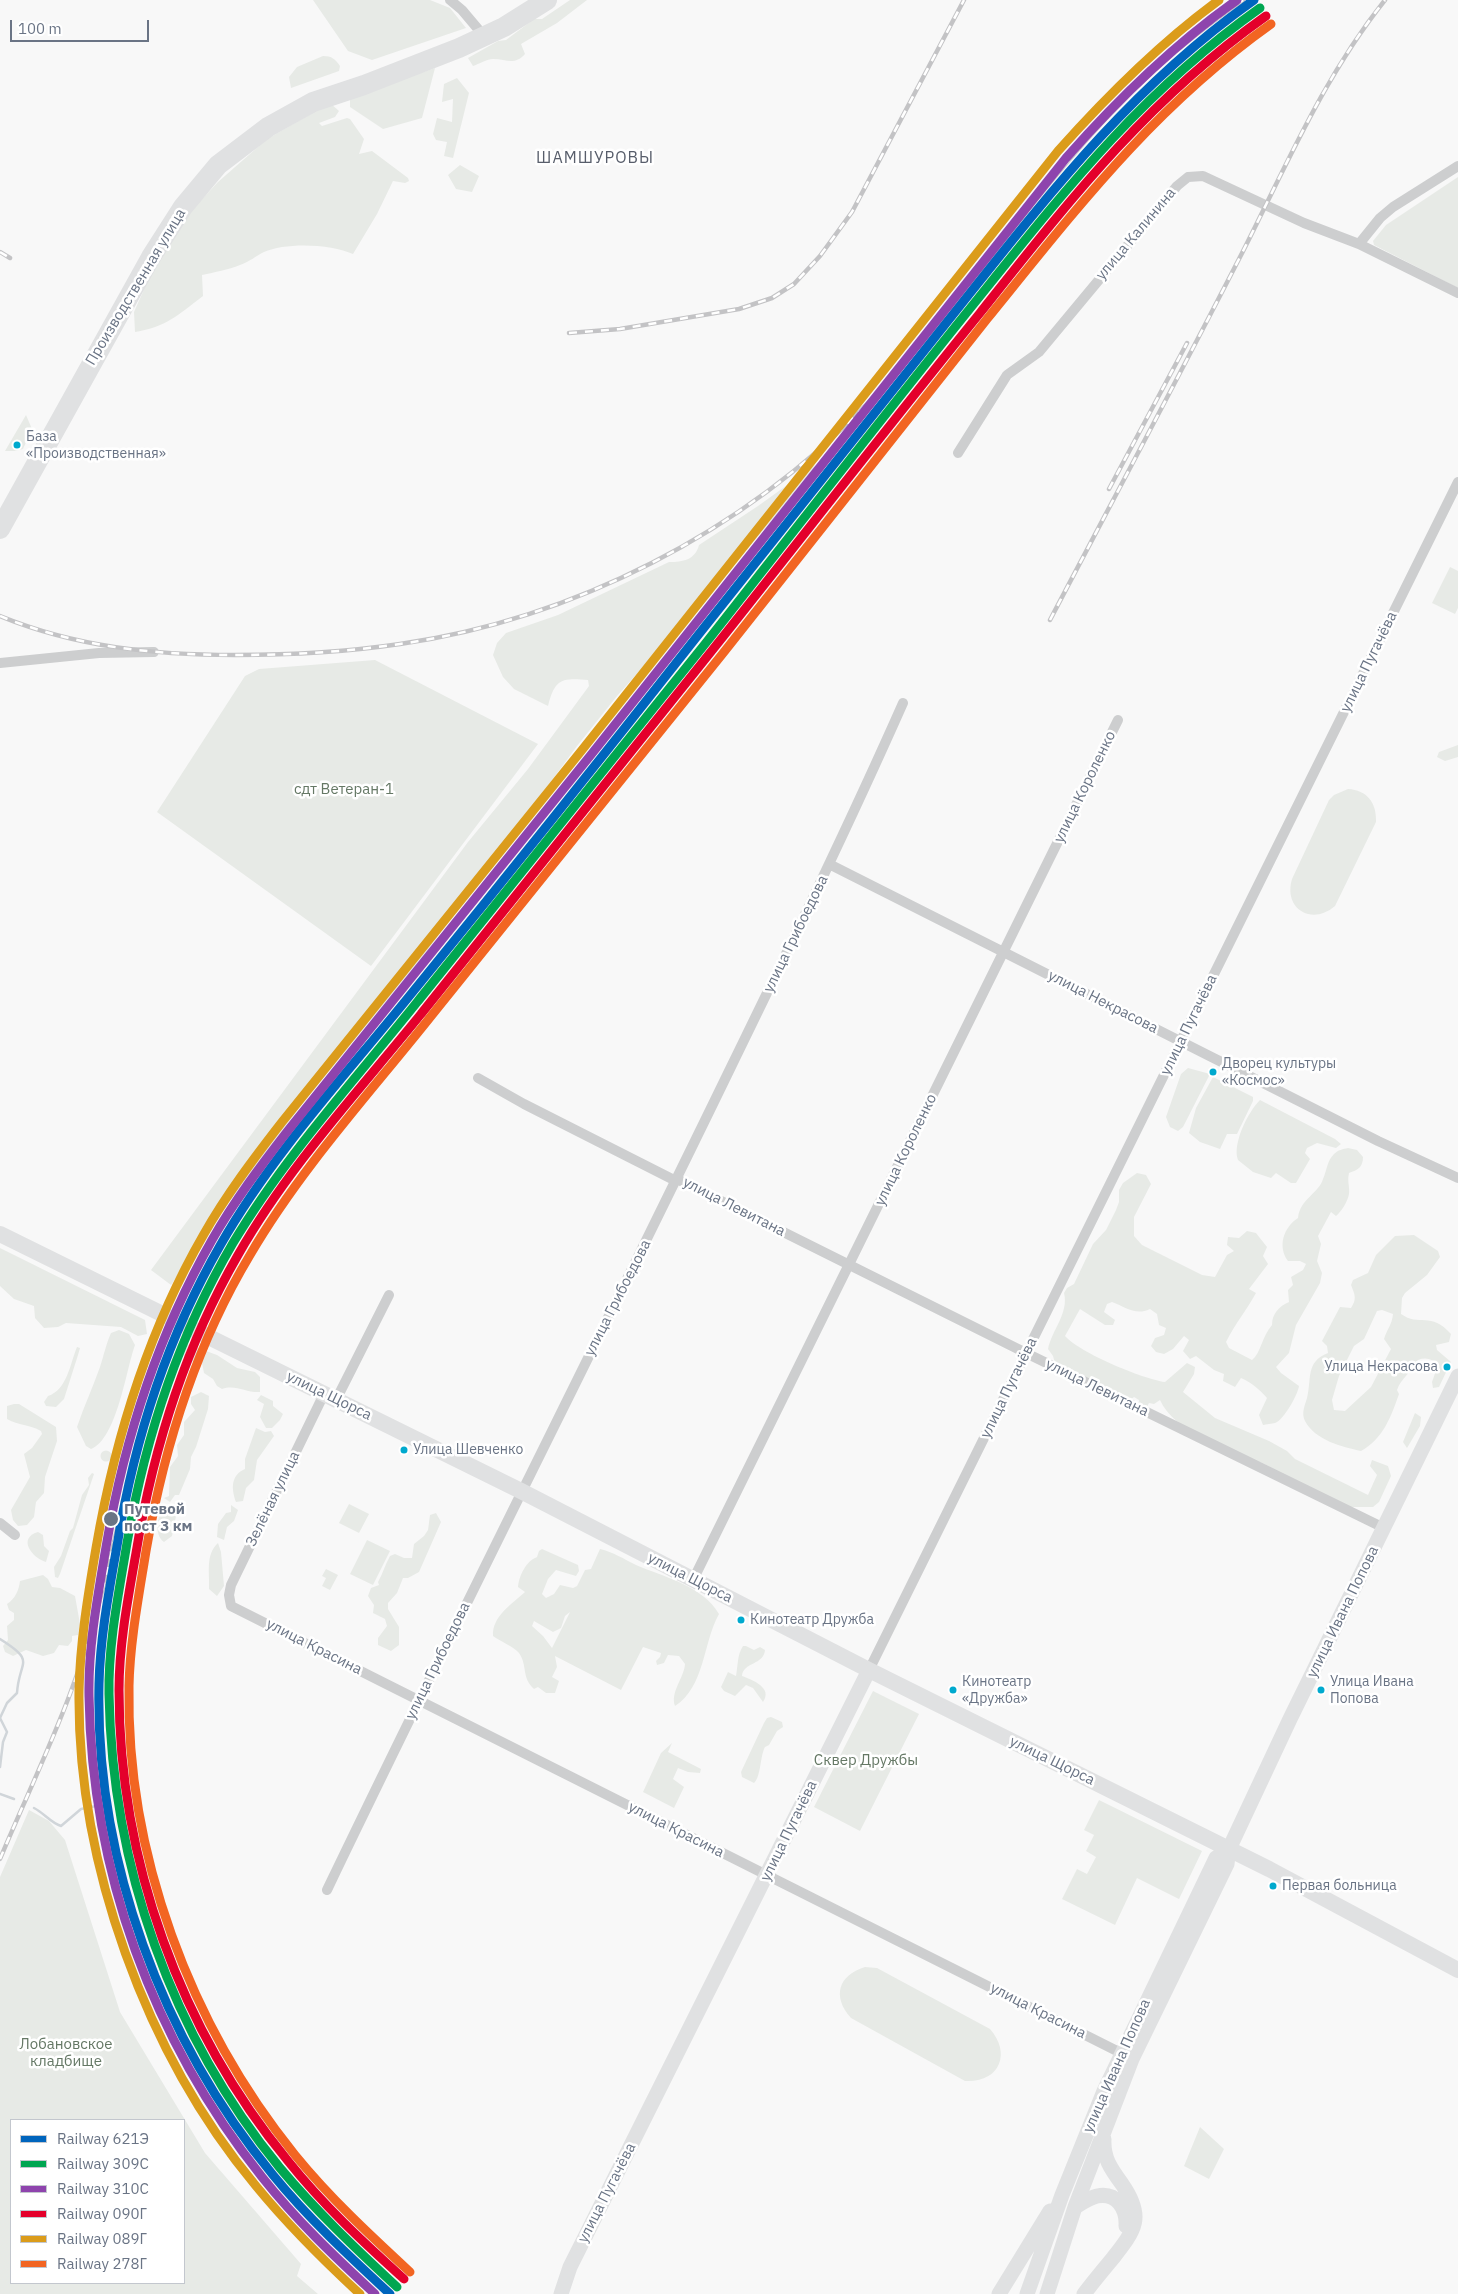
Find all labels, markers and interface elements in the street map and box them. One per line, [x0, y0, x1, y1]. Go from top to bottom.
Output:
scale bar [12, 10, 151, 42]
text: 100 m [18, 19, 62, 38]
district label: ШАМШУРОВЫ [535, 148, 655, 168]
street label: улица Калинина [1092, 184, 1180, 284]
street label: Производственная улица [82, 205, 190, 369]
place label: База «Производственная» [26, 429, 166, 462]
marker: База «Производственная» [12, 440, 22, 450]
street label: улица Пугачёва [1337, 609, 1401, 715]
street label: улица Короленко [1050, 728, 1120, 846]
park label: сдт Ветеран-1 [294, 781, 394, 799]
street label: улица Грибоедова [760, 873, 832, 995]
street label: улица Некрасова [1045, 967, 1161, 1037]
street label: улица Пугачёва [1157, 972, 1221, 1078]
place label: Дворец культуры «Космос» [1222, 1056, 1336, 1088]
marker: Дворец культуры «Космос» [1208, 1067, 1218, 1077]
street label: улица Короленко [871, 1091, 941, 1209]
street label: улица Левитана [680, 1173, 788, 1241]
street label: улица Грибоедова [581, 1237, 655, 1359]
street label: улица Пугачёва [977, 1335, 1041, 1441]
street label: улица Левитана [1042, 1355, 1152, 1421]
place label: Улица Некрасова [1324, 1359, 1438, 1375]
marker: Улица Некрасова [1442, 1362, 1452, 1372]
street label: улица Щорса [283, 1368, 375, 1424]
place label: Улица Шевченко [413, 1442, 523, 1458]
marker: Улица Шевченко [399, 1445, 409, 1455]
street label: Зелёная улица [242, 1448, 304, 1550]
place label: Путевой пост 3 км [124, 1501, 193, 1536]
marker: Путевой пост 3 км [102, 1510, 120, 1528]
street label: улица Ивана Попова [1303, 1543, 1383, 1681]
street label: улица Щорса [645, 1549, 735, 1607]
street label: улица Грибоедова [402, 1600, 474, 1722]
place label: Кинотеатр Дружба [750, 1612, 874, 1628]
street label: улица Красина [263, 1615, 365, 1679]
marker: Кинотеатр Дружба [736, 1615, 746, 1625]
place label: Кинотеатр «Дружба» [962, 1674, 1031, 1706]
place label: Улица Ивана Попова [1330, 1674, 1414, 1706]
marker: Кинотеатр «Дружба» [948, 1685, 958, 1695]
marker: Улица Ивана Попова [1316, 1685, 1326, 1695]
street label: улица Щорса [1006, 1733, 1098, 1789]
park label: Сквер Дружбы [814, 1752, 918, 1770]
street label: улица Пугачёва [757, 1778, 821, 1884]
street label: улица Красина [625, 1798, 727, 1862]
place label: Первая больница [1282, 1878, 1397, 1894]
marker: Первая больница [1268, 1881, 1278, 1891]
street label: улица Красина [987, 1979, 1089, 2043]
street label: улица Ивана Попова [1079, 1996, 1155, 2136]
park label: Лобановское кладбище [20, 2036, 112, 2071]
legend [10, 2119, 185, 2284]
text: Railway 621Э [57, 2129, 149, 2148]
street label: улица Пугачёва [574, 2140, 640, 2246]
text: Railway 309С [57, 2154, 149, 2173]
text: Railway 310С [57, 2179, 149, 2198]
text: Railway 090Г [57, 2204, 147, 2223]
text: Railway 089Г [57, 2229, 147, 2248]
text: Railway 278Г [57, 2254, 147, 2273]

